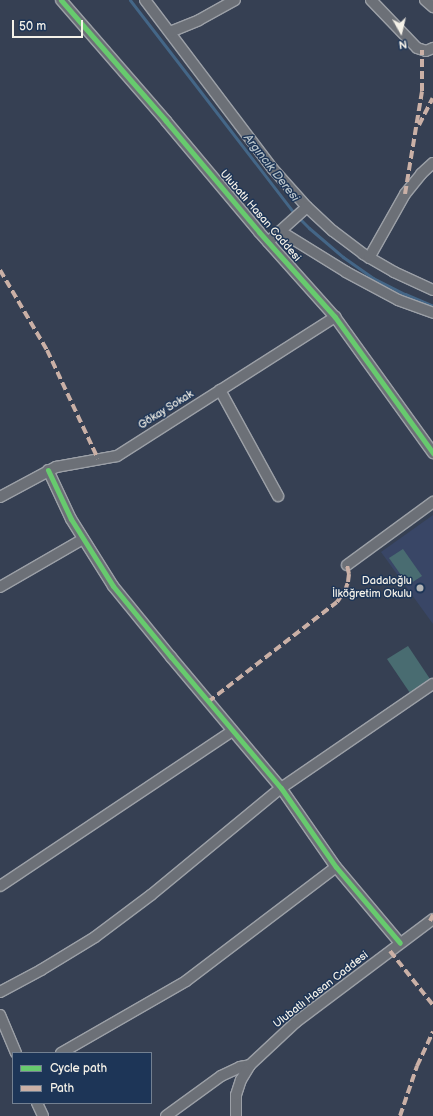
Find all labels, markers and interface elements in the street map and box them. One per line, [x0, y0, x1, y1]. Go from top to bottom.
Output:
scale bar [14, 12, 85, 38]
north arrow [381, 12, 421, 52]
text: 50 m [19, 19, 46, 34]
text: N [398, 37, 408, 51]
water label: Argıncık Deresi [240, 131, 302, 205]
street label: Ulubatlı Hasan Caddesi [217, 168, 303, 264]
street label: Gökay Sokak [136, 388, 196, 432]
place label: Dadaloğlu İlköğretim Okulu [332, 575, 412, 601]
marker: Dadaloğlu İlköğretim Okulu [415, 583, 425, 593]
street label: Ulubatlı Hasan Caddesi [271, 949, 371, 1031]
legend [12, 1052, 152, 1104]
text: Cycle path [50, 1061, 107, 1076]
text: Path [50, 1081, 74, 1096]

